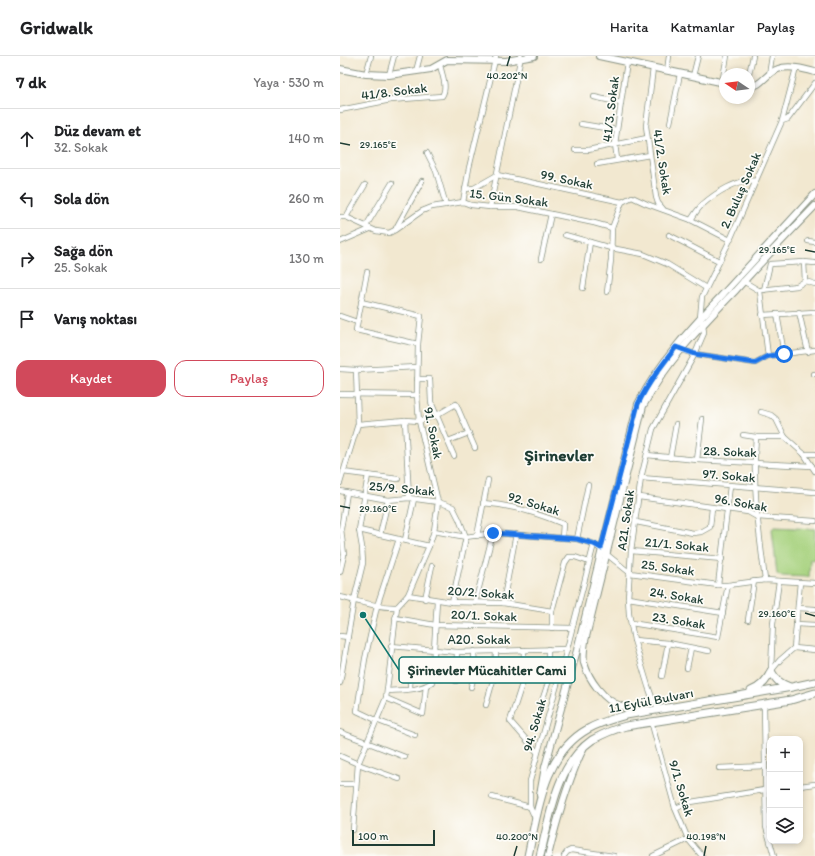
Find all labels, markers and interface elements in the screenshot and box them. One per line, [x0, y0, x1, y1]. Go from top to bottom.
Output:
text: Gridwalk [20, 16, 93, 39]
text: Harita [610, 19, 649, 36]
text: Katmanlar [671, 19, 735, 36]
text: Paylaş [757, 19, 795, 36]
north arrow [719, 68, 755, 104]
text: 40.202°N [486, 69, 528, 82]
text: 7 dk [16, 72, 46, 92]
text: Yaya · 530 m [254, 75, 324, 90]
street label: 41/3. Sokak [599, 75, 622, 143]
street label: 41/8. Sokak [360, 80, 428, 103]
text: Düz devam et [54, 122, 141, 140]
icon: ahead [16, 128, 38, 150]
street label: 41/2. Sokak [650, 128, 675, 196]
text: 140 m [288, 131, 324, 146]
text: 29.165°E [360, 138, 397, 151]
text: 32. Sokak [54, 140, 108, 155]
street label: 2. Buluş Sokak [717, 149, 764, 231]
street label: 99. Sokak [539, 167, 595, 192]
street label: 15. Gün Sokak [469, 185, 549, 210]
icon: left [16, 188, 38, 210]
text: Sola dön [54, 190, 109, 208]
text: 260 m [288, 191, 324, 206]
text: Sağa dön [54, 242, 113, 260]
text: 29.165°E [759, 243, 796, 256]
icon: right [16, 248, 38, 270]
text: 130 m [289, 251, 324, 266]
text: 25. Sokak [54, 260, 108, 275]
icon: arrive [16, 308, 38, 330]
text: Varış noktası [54, 310, 137, 328]
route start [775, 345, 793, 363]
button: Kaydet [16, 360, 166, 397]
button: Paylaş [174, 360, 324, 397]
street label: 91. Sokak [421, 406, 446, 461]
street label: 28. Sokak [703, 443, 757, 460]
district label: Şirinevler [524, 445, 594, 466]
street label: 97. Sokak [702, 466, 756, 485]
street label: 25/9. Sokak [369, 478, 436, 499]
street label: 92. Sokak [506, 488, 562, 519]
street label: A21. Sokak [614, 488, 637, 551]
street label: 96. Sokak [713, 490, 769, 515]
text: 29.160°E [359, 502, 397, 515]
route end [484, 524, 502, 542]
street label: 21/1. Sokak [644, 534, 710, 555]
street label: 25. Sokak [640, 556, 696, 579]
street label: 20/2. Sokak [447, 583, 515, 602]
street label: 24. Sokak [649, 584, 705, 607]
street label: 20/1. Sokak [451, 607, 518, 624]
text: 29.160°E [758, 607, 796, 620]
street label: 23. Sokak [651, 609, 707, 632]
street label: A20. Sokak [448, 632, 511, 647]
callout: Şirinevler Mücahitler Cami [399, 657, 575, 683]
text: Şirinevler Mücahitler Cami [408, 662, 566, 679]
street label: 11 Eylül Bulvarı [608, 685, 695, 716]
street label: 94. Sokak [520, 697, 549, 753]
map controls [767, 736, 803, 844]
button: + [767, 736, 803, 772]
street label: 9/1. Sokak [666, 758, 697, 818]
button: − [767, 772, 803, 808]
button: layers [767, 808, 803, 844]
scale bar [352, 828, 435, 847]
text: 100 m [358, 830, 388, 843]
text: 40.200°N [496, 830, 538, 843]
text: 40.198°N [686, 830, 726, 843]

